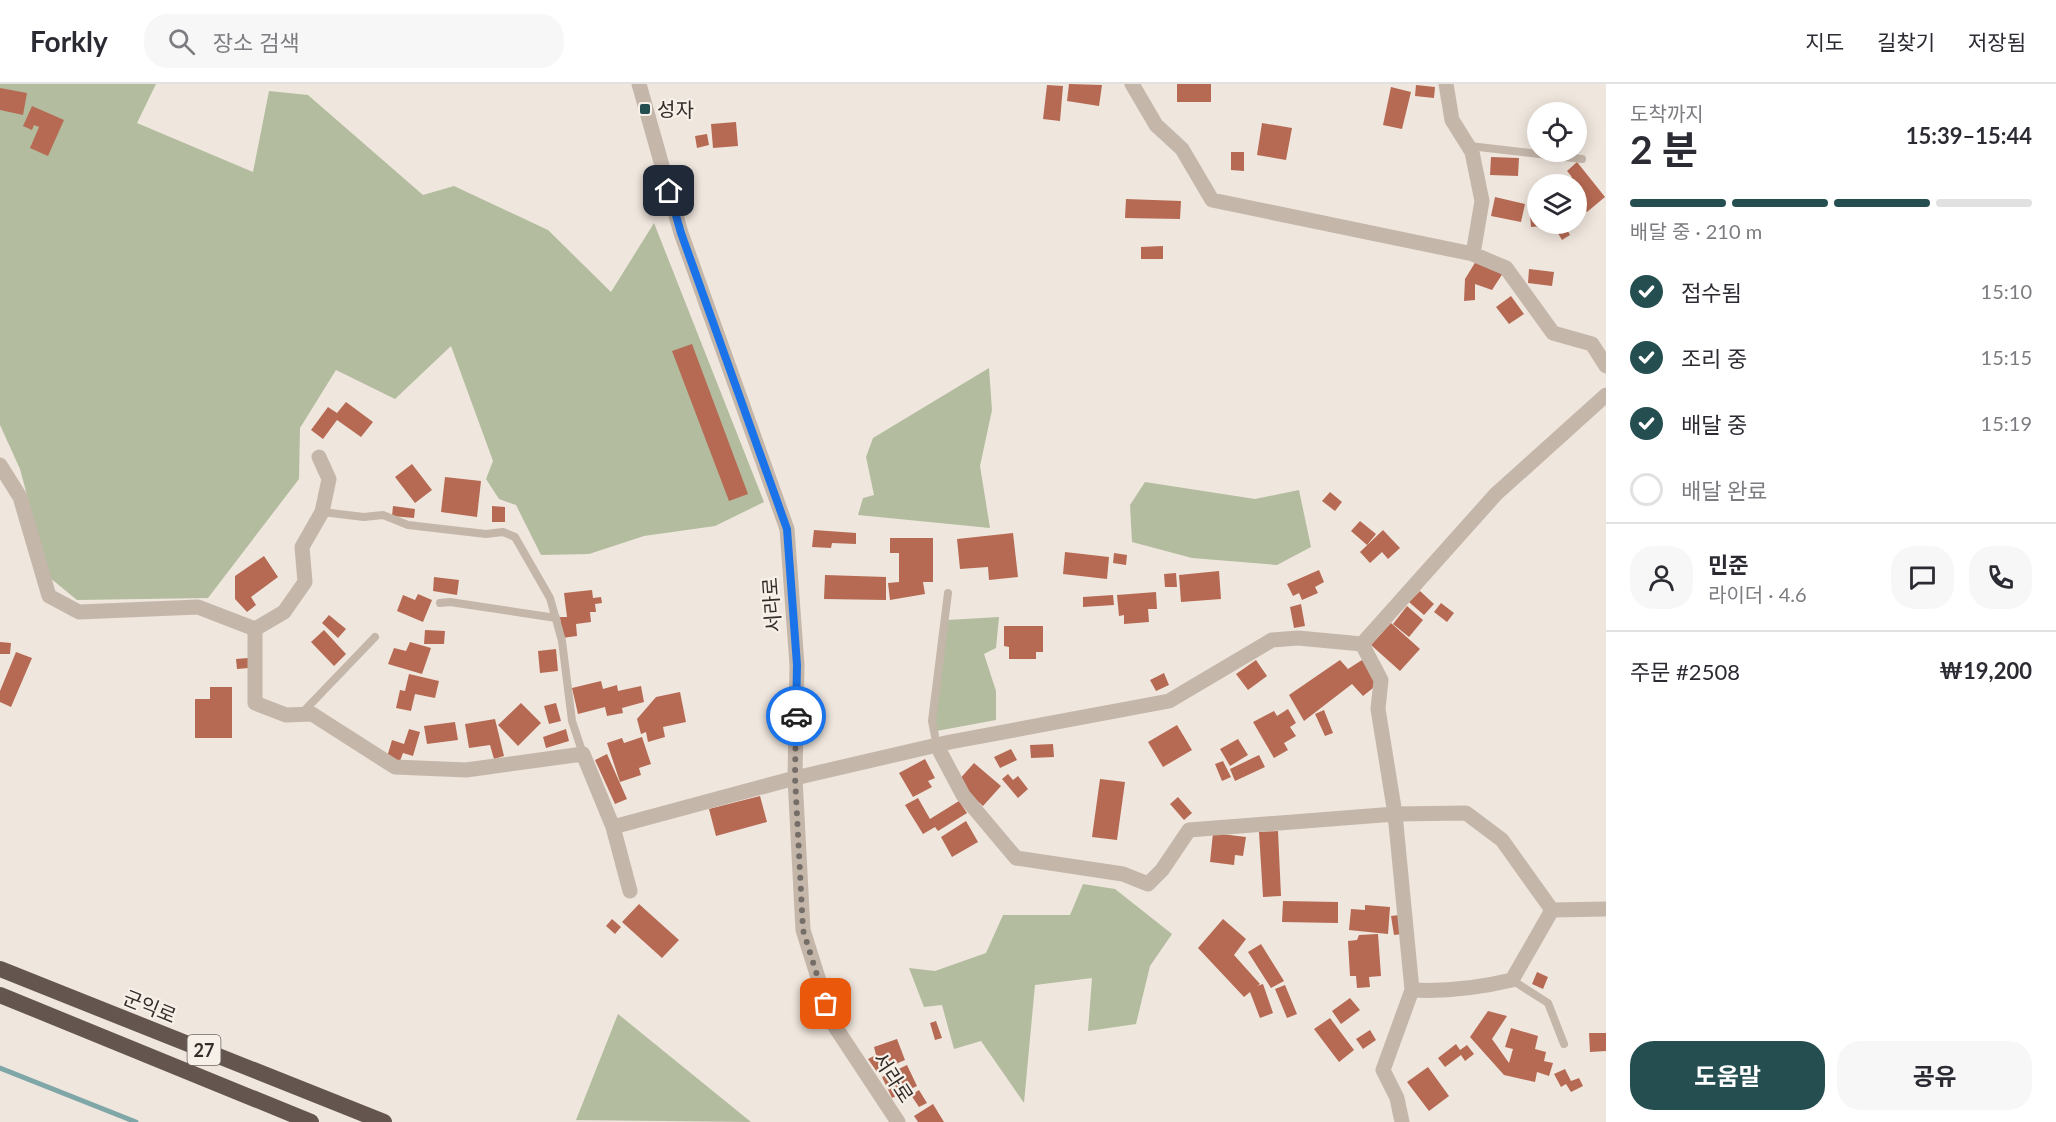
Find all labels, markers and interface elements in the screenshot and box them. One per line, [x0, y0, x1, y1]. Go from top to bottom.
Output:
search box [144, 14, 564, 68]
text: Forkly [30, 24, 108, 58]
icon: search [165, 25, 198, 58]
text: 장소 검색 [213, 29, 299, 56]
text: 지도 [1805, 29, 1844, 54]
text: 길찾기 [1877, 29, 1935, 54]
text: 저장됨 [1968, 29, 2026, 54]
place label: 성자 [657, 97, 694, 121]
text: 도착까지 [1630, 101, 1704, 125]
marker: 성자 [638, 102, 652, 116]
map controls [1527, 102, 1587, 234]
button: locate [1527, 102, 1587, 162]
text: 15:39–15:44 [1906, 122, 2032, 149]
text: 2 분 [1630, 126, 1698, 172]
pin [643, 165, 694, 216]
icon: home [652, 174, 685, 207]
button: layers [1527, 174, 1587, 234]
text: 배달 중 · 210 m [1630, 219, 1762, 243]
icon: check [1630, 275, 1663, 308]
text: 접수됨 [1681, 279, 1742, 306]
text: 15:10 [1981, 279, 2032, 303]
icon: check [1630, 341, 1663, 374]
text: 조리 중 [1681, 345, 1747, 372]
text: 15:15 [1981, 345, 2032, 369]
icon: check [1630, 407, 1663, 440]
text: 배달 중 [1681, 411, 1747, 438]
text: 15:19 [1981, 411, 2032, 435]
text: 배달 완료 [1681, 477, 1768, 504]
button: person [1630, 546, 1693, 609]
button: chat [1891, 546, 1954, 609]
button: phone [1969, 546, 2032, 609]
text: 민준 [1708, 551, 1748, 578]
street label: 서라로 [757, 577, 785, 633]
text: 라이더 · 4.6 [1708, 582, 1807, 606]
text: ₩19,200 [1939, 657, 2032, 684]
text: 주문 #2508 [1630, 658, 1740, 685]
courier [766, 686, 826, 746]
icon: car [780, 700, 813, 733]
pin [800, 978, 851, 1029]
street label: 군익로 [120, 985, 180, 1027]
icon: bag [809, 987, 842, 1020]
road number: 27 [188, 1035, 220, 1065]
button: 도움말 [1630, 1041, 1825, 1110]
button: 공유 [1837, 1041, 2032, 1110]
street label: 서라로 [869, 1047, 919, 1107]

